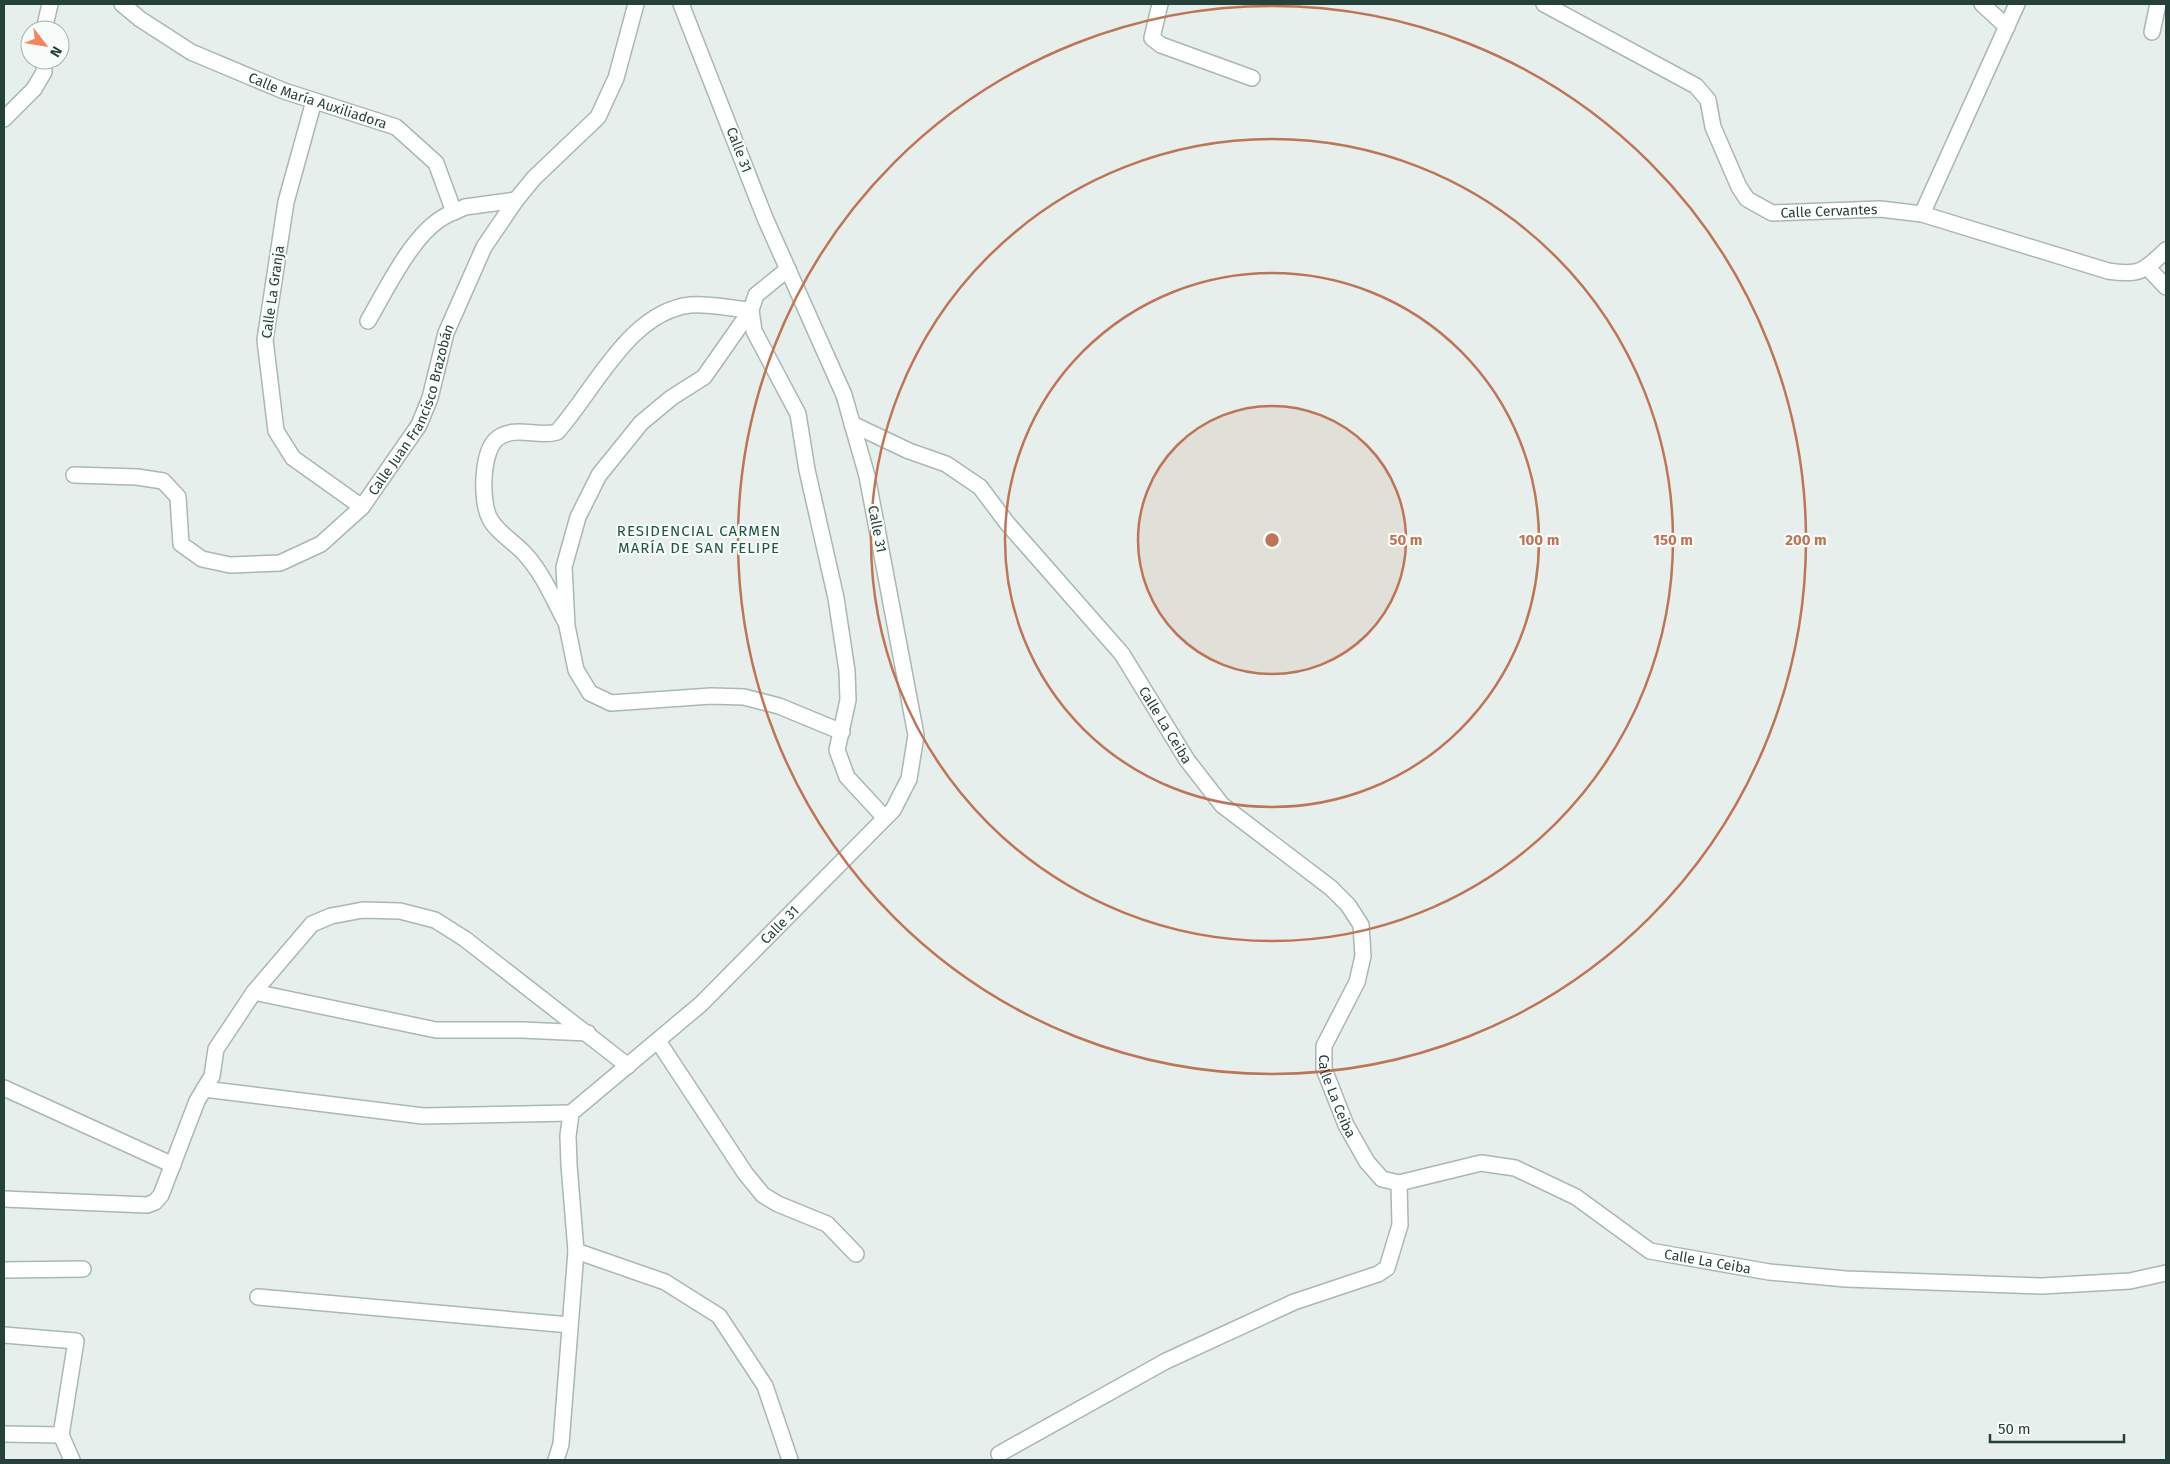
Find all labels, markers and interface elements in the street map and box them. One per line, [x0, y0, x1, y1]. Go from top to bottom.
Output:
north arrow [20, 20, 70, 70]
text: N [46, 43, 65, 60]
street label: Calle María Auxiliadora [246, 69, 389, 132]
street label: Calle 31 [723, 125, 755, 175]
street label: Calle Cervantes [1780, 201, 1878, 221]
street label: Calle La Granja [258, 244, 288, 340]
street label: Calle Juan Francisco Brazobán [364, 321, 457, 498]
street label: Calle 31 [864, 504, 890, 554]
district label: RESIDENCIAL CARMEN MARÍA DE SAN FELIPE [617, 522, 781, 557]
centre of rings [1263, 531, 1281, 549]
text: 50 m [1389, 531, 1423, 549]
text: 100 m [1519, 531, 1559, 549]
text: 150 m [1653, 531, 1693, 549]
text: 200 m [1785, 531, 1827, 549]
street label: Calle La Ceiba [1135, 683, 1196, 767]
street label: Calle 31 [757, 902, 802, 948]
street label: Calle La Ceiba [1316, 1054, 1360, 1141]
street label: Calle La Ceiba [1663, 1245, 1752, 1277]
scale bar [1990, 1412, 2124, 1444]
text: 50 m [1998, 1420, 2031, 1438]

